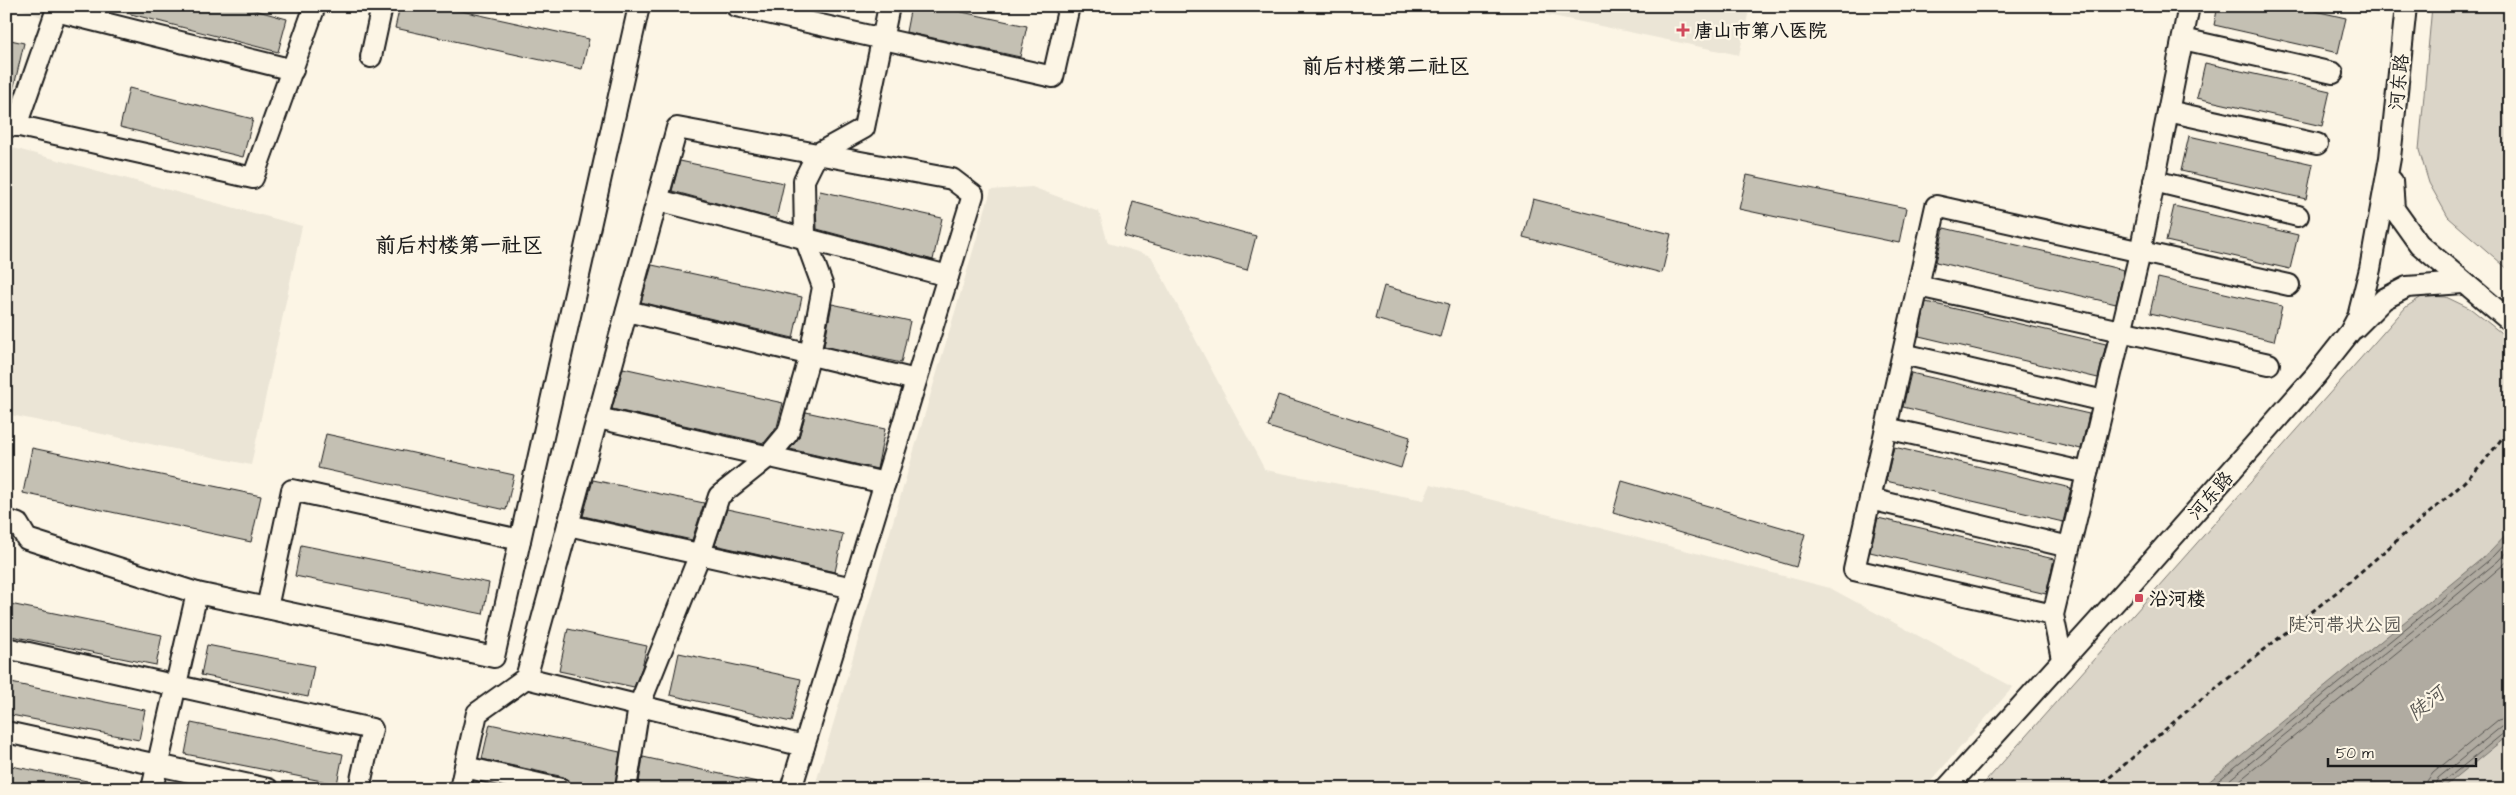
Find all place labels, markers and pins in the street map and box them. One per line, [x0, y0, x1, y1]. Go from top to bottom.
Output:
place label: 唐山市第八医院 [1694, 18, 1827, 45]
marker: 唐山市第八医院 [1676, 23, 1690, 37]
place label: 沿河楼 [2149, 586, 2206, 613]
marker: 沿河楼 [2133, 592, 2145, 604]

